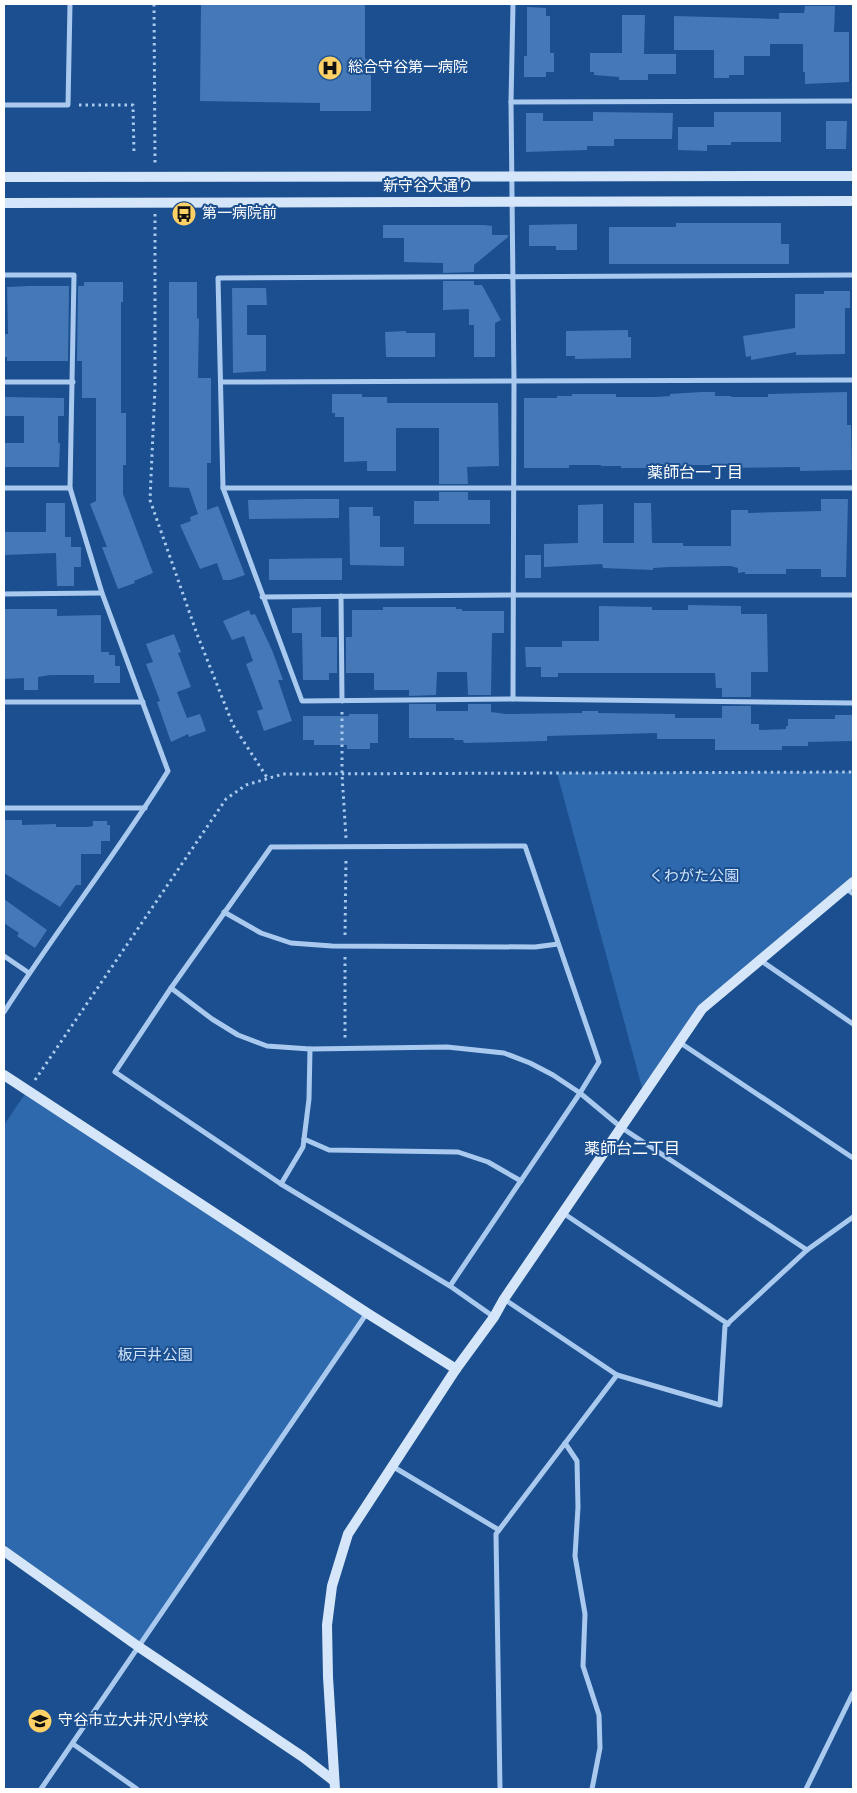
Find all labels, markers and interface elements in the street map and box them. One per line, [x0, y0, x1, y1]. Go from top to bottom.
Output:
hospital icon: 総合守谷第一病院 [317, 55, 343, 81]
place label: 総合守谷第一病院 [348, 59, 468, 78]
street label: 新守谷大通り [383, 178, 473, 197]
bus stop icon: 第一病院前 [171, 201, 197, 227]
place label: 第一病院前 [202, 205, 277, 224]
district label: 薬師台一丁目 [647, 464, 743, 484]
park label: くわがた公園 [649, 868, 739, 887]
district label: 薬師台二丁目 [584, 1140, 680, 1160]
park label: 板戸井公園 [117, 1346, 193, 1366]
school or university icon: 守谷市立大井沢小学校 [27, 1708, 53, 1734]
place label: 守谷市立大井沢小学校 [58, 1711, 208, 1731]

